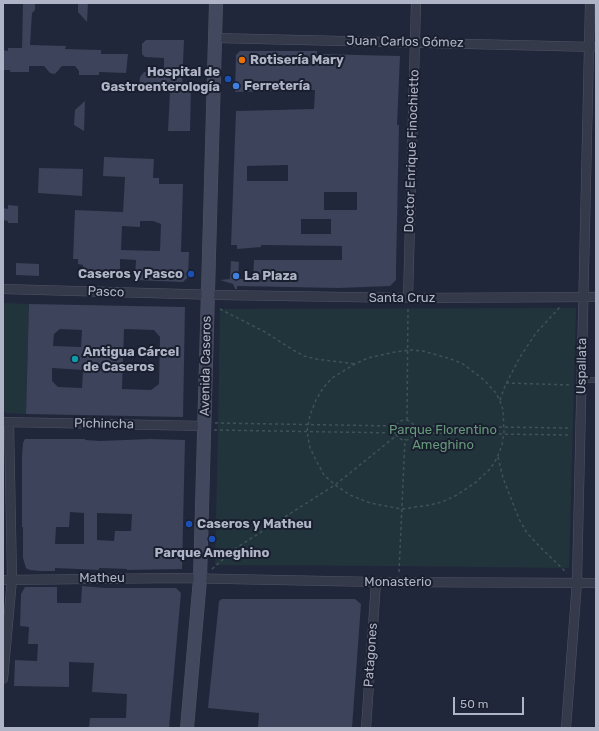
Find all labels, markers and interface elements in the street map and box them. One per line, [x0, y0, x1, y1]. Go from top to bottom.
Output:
street label: Juan Carlos Gómez [346, 33, 464, 51]
place label: Rotisería Mary [250, 52, 344, 68]
marker: Rotisería Mary [237, 55, 247, 65]
place label: Hospital de Gastroenterología [101, 64, 220, 95]
street label: Doctor Enrique Finochietto [401, 69, 423, 233]
marker: Hospital de Gastroenterología [223, 74, 233, 84]
place label: Ferretería [244, 78, 310, 94]
marker: Ferretería [231, 81, 241, 91]
place label: Caseros y Pasco [78, 266, 183, 282]
place label: La Plaza [244, 268, 297, 284]
marker: Caseros y Pasco [186, 269, 196, 279]
marker: La Plaza [231, 271, 241, 281]
street label: Pasco [87, 284, 125, 300]
street label: Santa Cruz [369, 290, 435, 306]
street label: Avenida Caseros [197, 316, 215, 416]
street label: Uspallata [574, 338, 590, 394]
place label: Antigua Cárcel de Caseros [83, 344, 179, 375]
marker: Antigua Cárcel de Caseros [70, 354, 80, 364]
street label: Pichincha [74, 416, 134, 432]
park label: Parque Florentino Ameghino [389, 422, 497, 453]
place label: Caseros y Matheu [197, 516, 312, 532]
marker: Caseros y Matheu [184, 519, 194, 529]
marker: Parque Ameghino [207, 534, 217, 544]
place label: Parque Ameghino [155, 545, 269, 561]
street label: Matheu [79, 570, 125, 586]
street label: Monasterio [364, 574, 432, 590]
street label: Patagones [361, 622, 381, 688]
scale bar [455, 689, 526, 715]
text: 50 m [460, 697, 488, 711]

